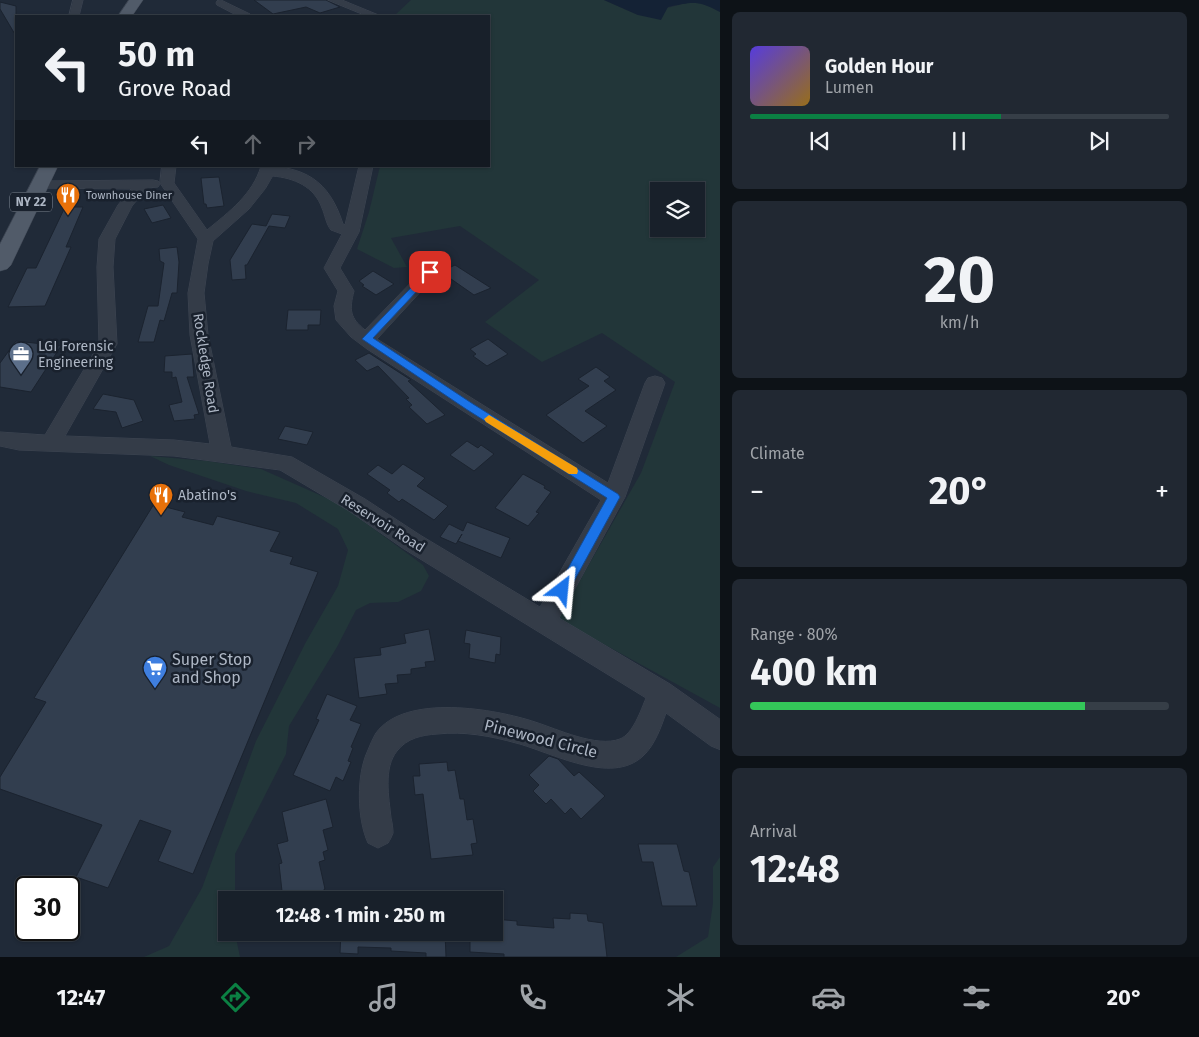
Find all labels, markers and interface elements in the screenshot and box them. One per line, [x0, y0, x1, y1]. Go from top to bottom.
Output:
text: 50 m [118, 33, 195, 75]
icon: left [35, 35, 100, 100]
text: Golden Hour [825, 55, 934, 78]
text: Grove Road [118, 75, 232, 102]
text: Lumen [825, 78, 874, 97]
icon: previous [806, 127, 834, 155]
icon: pause [945, 127, 973, 155]
icon: next [1085, 127, 1113, 155]
icon: left [186, 130, 214, 158]
icon: ahead [239, 130, 267, 158]
icon: right [292, 130, 320, 158]
restaurant icon: Townhouse Diner [55, 182, 81, 216]
map controls [650, 182, 705, 237]
button: layers [650, 182, 705, 237]
place label: Townhouse Diner [86, 189, 173, 202]
road number: NY 22 [10, 192, 52, 212]
text: 20 [924, 241, 995, 319]
pin [409, 251, 451, 293]
icon: arrive [416, 258, 444, 286]
street label: Rockledge Road [189, 312, 222, 414]
text: km/h [940, 313, 979, 332]
place label: LGI Forensic Engineering [38, 338, 114, 371]
office icon: LGI Forensic Engineering [8, 341, 34, 375]
text: Climate [750, 444, 805, 463]
text: 20° [929, 468, 990, 514]
text: − [750, 475, 764, 508]
text: + [1155, 475, 1169, 508]
restaurant icon: Abatino's [148, 482, 174, 516]
place label: Abatino's [178, 487, 237, 504]
street label: Reservoir Road [338, 491, 428, 556]
position arrow [535, 563, 587, 615]
text: Range · 80% [750, 625, 838, 644]
text: 400 km [750, 649, 878, 695]
place label: Super Stop and Shop [172, 650, 252, 687]
supermarket icon: Super Stop and Shop [142, 655, 168, 689]
street label: Pinewood Circle [482, 715, 599, 762]
text: Arrival [750, 822, 797, 841]
text: 12:48 [750, 846, 840, 892]
speed limit sign: 30 [15, 876, 80, 941]
text: 12:48 · 1 min · 250 m [276, 904, 445, 927]
icon: directions [218, 980, 253, 1015]
icon: music [366, 980, 401, 1015]
icon: phone [515, 980, 550, 1015]
icon: climate [663, 980, 698, 1015]
icon: car [811, 980, 846, 1015]
icon: filters [959, 980, 994, 1015]
text: 12:47 [57, 984, 105, 1011]
text: 20° [1107, 984, 1142, 1011]

